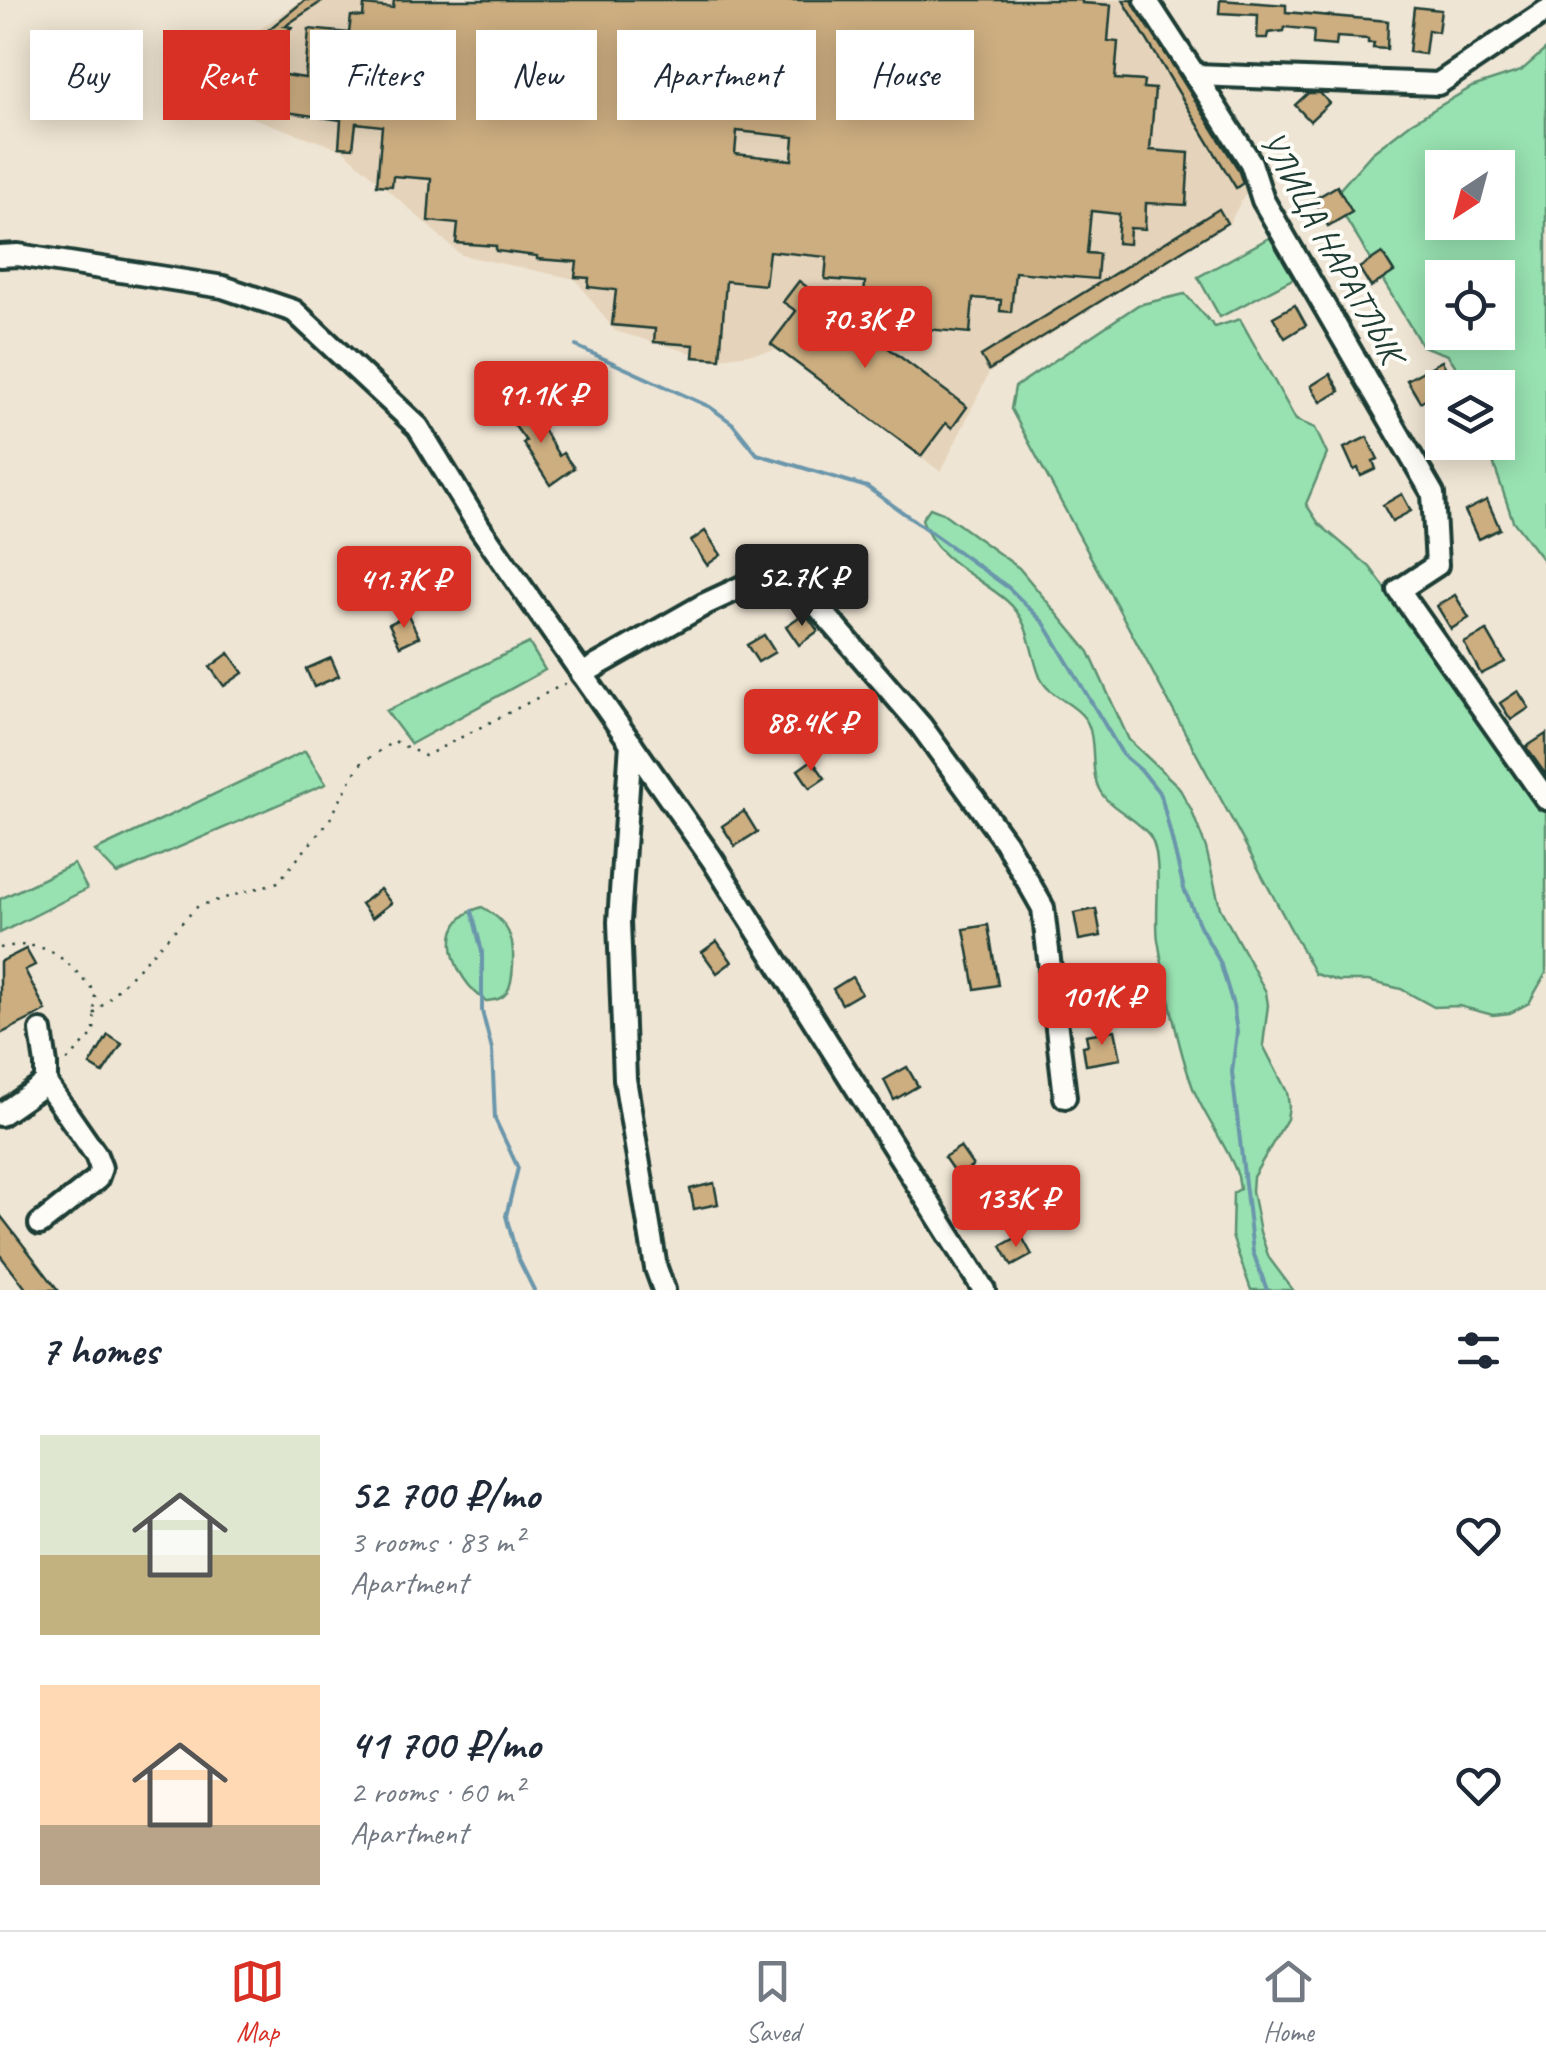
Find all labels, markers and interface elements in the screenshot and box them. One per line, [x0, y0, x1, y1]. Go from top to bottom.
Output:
chip: Buy [30, 30, 143, 120]
chip: Rent [163, 30, 290, 120]
chip: Filters [310, 30, 456, 120]
chip: New [476, 30, 597, 120]
chip: Apartment [617, 30, 816, 120]
chip: House [836, 30, 974, 120]
street label: УЛИЦА НАРАТЛЫК [1250, 123, 1417, 377]
north arrow [1425, 150, 1515, 240]
map controls [1425, 150, 1515, 460]
button: locate [1425, 260, 1515, 350]
pin: 70.3K ₽ [773, 286, 957, 371]
text: 70.3K ₽ [820, 298, 910, 339]
pin: 91.1K ₽ [449, 361, 633, 446]
button: layers [1425, 370, 1515, 460]
text: 91.1K ₽ [496, 373, 586, 414]
pin: 52.7K ₽ [710, 544, 894, 629]
pin: 41.7K ₽ [312, 546, 496, 631]
text: 52.7K ₽ [757, 556, 847, 597]
text: 41.7K ₽ [359, 558, 449, 599]
pin: 88.4K ₽ [719, 689, 903, 774]
text: 88.4K ₽ [766, 701, 856, 742]
pin: 101K ₽ [1021, 963, 1183, 1048]
text: 101K ₽ [1060, 975, 1144, 1016]
pin: 133K ₽ [935, 1165, 1097, 1250]
text: 133K ₽ [974, 1177, 1058, 1218]
icon: filters [1451, 1323, 1506, 1378]
text: 7 homes [40, 1324, 158, 1377]
text: 52 700 ₽/mo [350, 1468, 540, 1521]
icon: home [120, 1475, 240, 1595]
icon: heart [1451, 1508, 1506, 1563]
text: 3 rooms · 83 m² [350, 1521, 523, 1562]
text: Apartment [350, 1562, 468, 1603]
text: 41 700 ₽/mo [350, 1718, 540, 1771]
icon: home [120, 1725, 240, 1845]
icon: heart [1451, 1758, 1506, 1813]
text: 2 rooms · 60 m² [350, 1771, 523, 1812]
text: Apartment [350, 1812, 468, 1853]
tab: Map [230, 1954, 285, 2049]
tab: Saved [745, 1954, 800, 2049]
tab: Home [1261, 1954, 1316, 2049]

